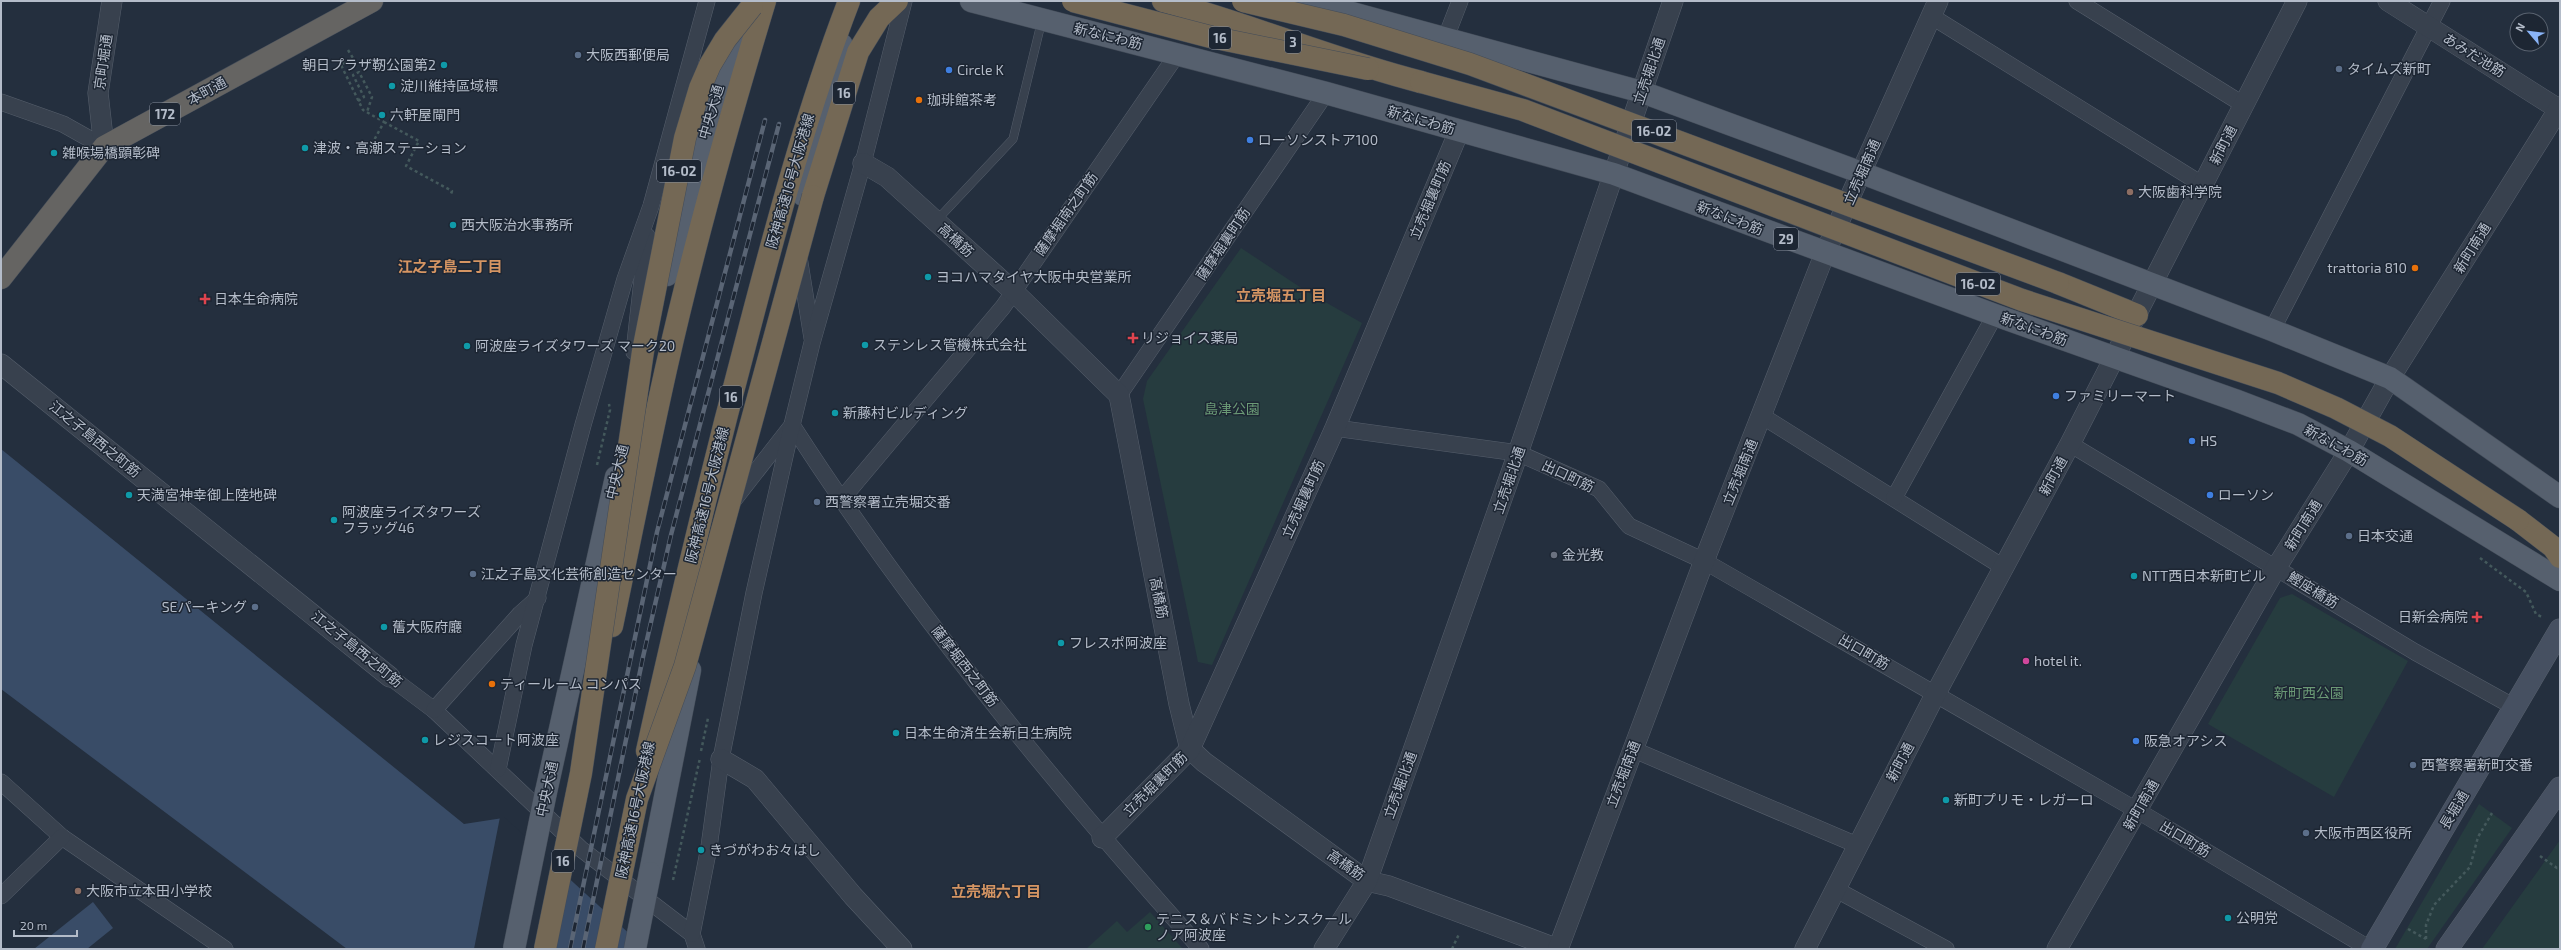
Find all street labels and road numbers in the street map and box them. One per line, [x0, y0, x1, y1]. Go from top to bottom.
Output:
street label: 新なにわ筋 [1072, 19, 1144, 52]
road number: 16 [1209, 27, 1231, 49]
street label: あみだ池筋 [2440, 29, 2508, 80]
road number: 3 [1285, 31, 1301, 53]
street label: 京町堀通 [90, 33, 115, 91]
street label: 立売堀北通 [1629, 35, 1668, 107]
street label: 本町通 [184, 73, 229, 108]
road number: 16 [833, 82, 855, 104]
street label: 中央大通 [695, 83, 726, 141]
street label: 新なにわ筋 [1385, 102, 1457, 137]
road number: 172 [150, 103, 180, 125]
street label: 阪神高速16号大阪港線 [762, 111, 817, 250]
road number: 16-02 [1632, 120, 1676, 142]
street label: 新町通 [2205, 122, 2240, 167]
street label: 立売堀南通 [1840, 136, 1884, 207]
street label: 立売堀裏町筋 [1405, 158, 1454, 242]
road number: 16-02 [657, 160, 701, 182]
street label: 薩摩堀南之町筋 [1031, 169, 1101, 259]
street label: 新なにわ筋 [1694, 197, 1766, 238]
street label: 薩摩堀裏町筋 [1192, 204, 1253, 283]
street label: 高橋筋 [935, 219, 978, 260]
street label: 新町南通 [2450, 219, 2494, 276]
road number: 29 [1774, 228, 1798, 250]
road number: 16-02 [1956, 273, 2000, 295]
street label: 新なにわ筋 [1998, 309, 2070, 348]
road number: 16 [720, 386, 742, 408]
street label: 江之子島西之町筋 [46, 397, 144, 480]
street label: 新なにわ筋 [2302, 420, 2371, 469]
street label: 阪神高速16号大阪港線 [681, 425, 732, 565]
street label: 立売堀南通 [1719, 436, 1761, 507]
street label: 中央大通 [602, 443, 631, 501]
street label: 立売堀北通 [1489, 444, 1528, 516]
street label: 新町通 [2035, 453, 2070, 498]
street label: 出口町筋 [1539, 456, 1597, 495]
street label: 立売堀裏町筋 [1278, 457, 1327, 541]
street label: 新町南通 [2281, 496, 2325, 553]
street label: 鰹座橋筋 [2285, 568, 2342, 611]
street label: 高橋筋 [1147, 576, 1172, 620]
street label: 江之子島西之町筋 [308, 607, 406, 690]
street label: 薩摩堀西之町筋 [929, 622, 1002, 710]
street label: 出口町筋 [1836, 630, 1893, 673]
street label: 立売堀南通 [1602, 738, 1643, 810]
street label: 新町通 [1882, 739, 1917, 784]
street label: 阪神高速16号大阪港線 [612, 740, 657, 880]
street label: 立売堀裏町筋 [1119, 748, 1190, 819]
street label: 立売堀北通 [1380, 749, 1419, 821]
street label: 中央大通 [532, 760, 561, 818]
street label: 新町南通 [2119, 776, 2162, 833]
street label: 長堀通 [2435, 787, 2472, 832]
street label: 出口町筋 [2157, 817, 2214, 860]
street label: 高橋筋 [1324, 846, 1368, 884]
road number: 16 [552, 850, 574, 872]

